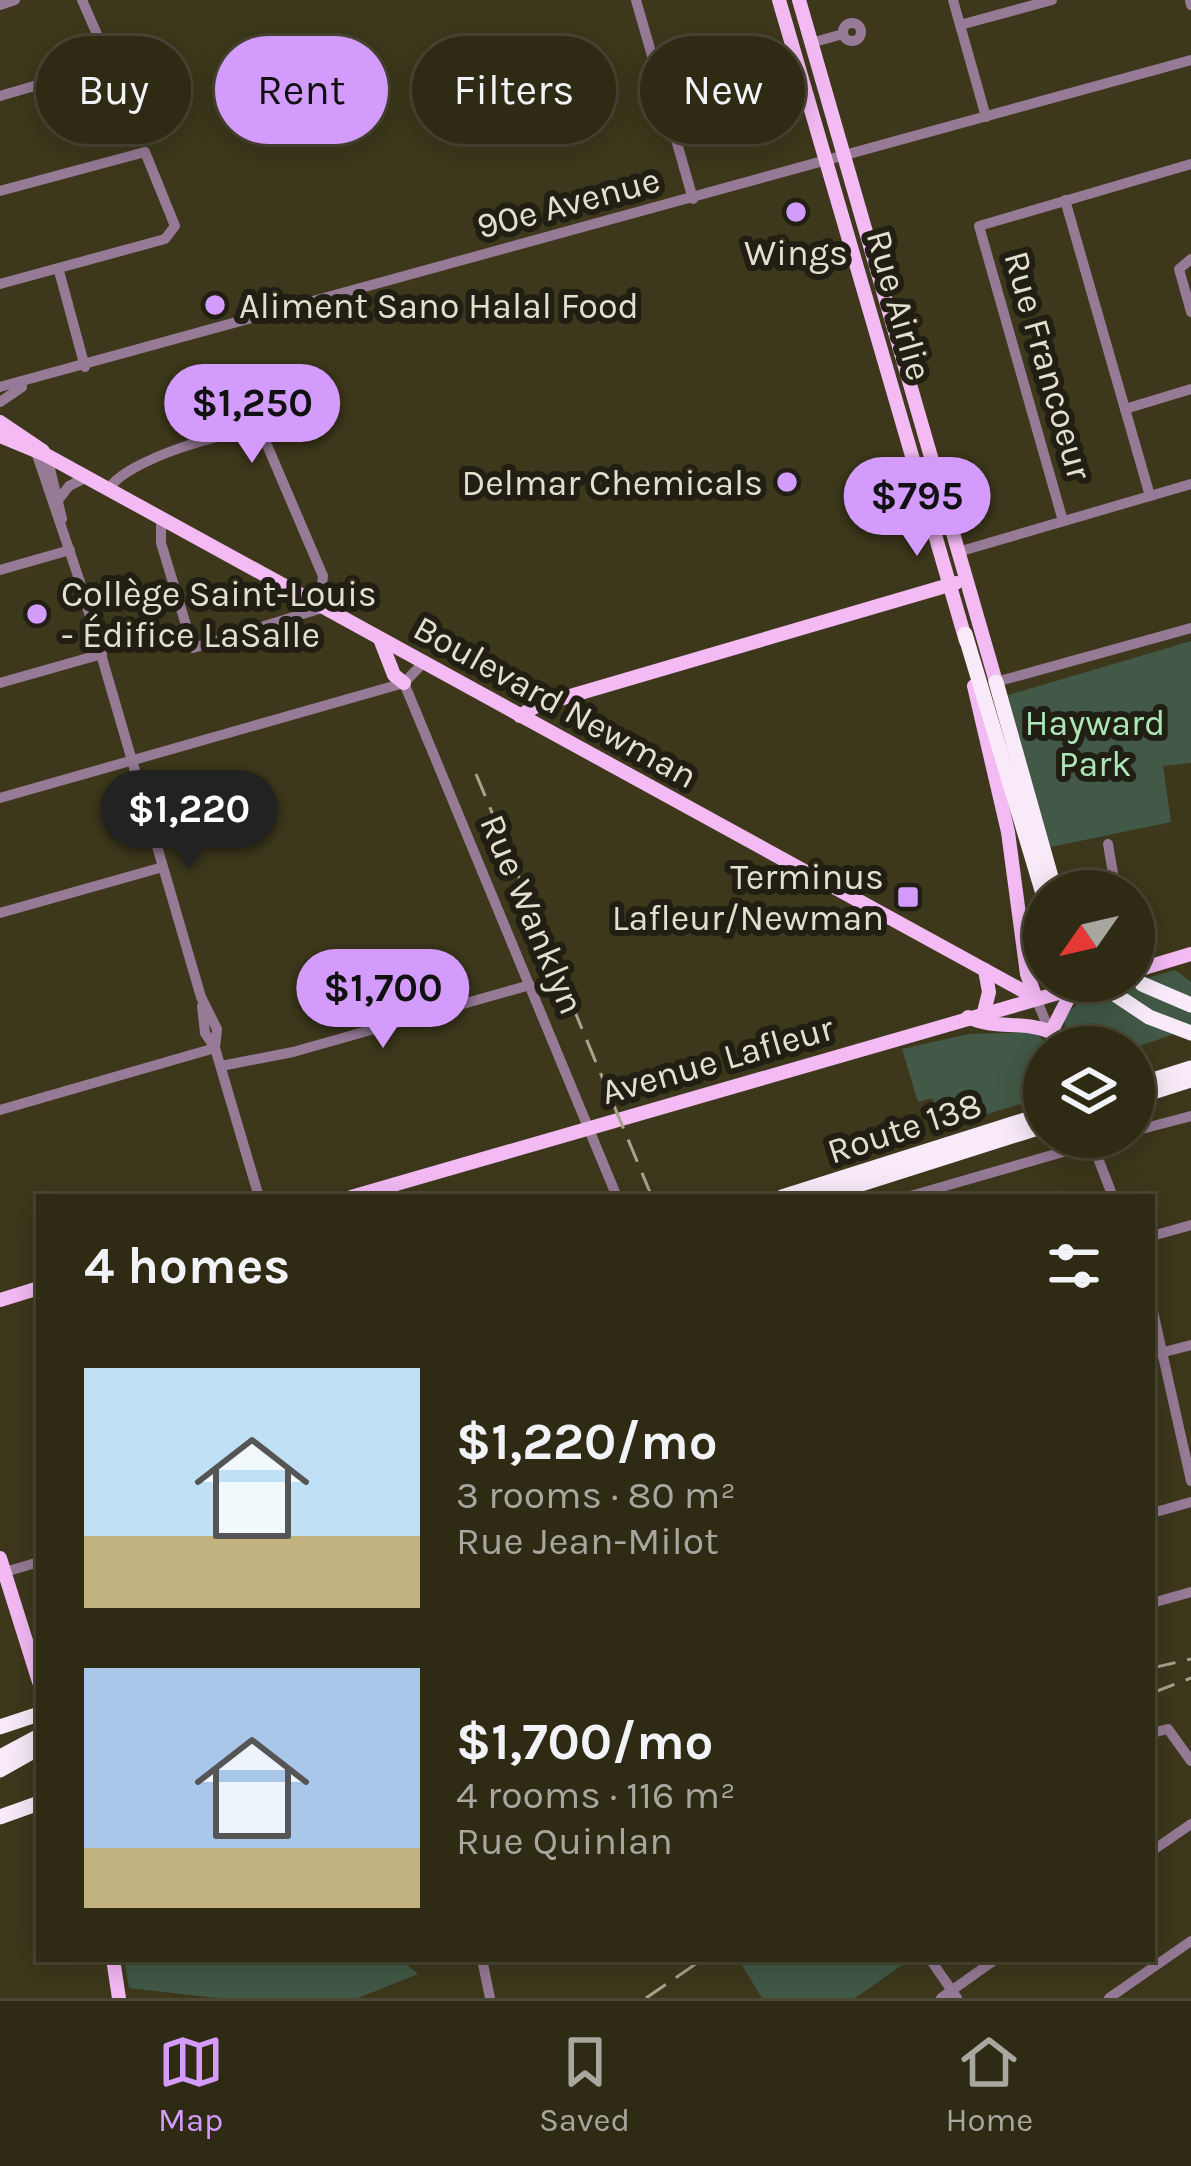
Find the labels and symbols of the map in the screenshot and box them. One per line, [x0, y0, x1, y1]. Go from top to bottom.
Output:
street label: 90e Avenue [472, 158, 664, 248]
marker: Wings [783, 199, 809, 225]
street label: Rue Airlie [858, 225, 941, 385]
place label: Wings [744, 232, 848, 274]
street label: Rue Francoeur [995, 246, 1101, 485]
place label: Aliment Sano Halal Food [239, 285, 639, 327]
marker: Aliment Sano Halal Food [202, 292, 228, 318]
pin: $1,250 [154, 364, 350, 466]
pin: $795 [846, 457, 988, 559]
place label: Delmar Chemicals [462, 462, 763, 504]
marker: Delmar Chemicals [774, 469, 800, 495]
place label: Collège Saint-Louis - Édifice LaSalle [61, 573, 377, 656]
marker: Collège Saint-Louis - Édifice LaSalle [24, 601, 50, 627]
street label: Boulevard Newman [406, 607, 705, 797]
park label: Hayward Park [1025, 702, 1165, 785]
pin: $1,220 [91, 770, 287, 872]
street label: Rue Wanklyn [471, 808, 593, 1020]
place label: Terminus Lafleur/Newman [612, 856, 884, 939]
north arrow [1023, 870, 1155, 1002]
marker: Terminus Lafleur/Newman [895, 884, 921, 910]
pin: $1,700 [285, 949, 481, 1051]
street label: Avenue Lafleur [596, 1007, 839, 1113]
street label: Route 138 [822, 1083, 987, 1173]

